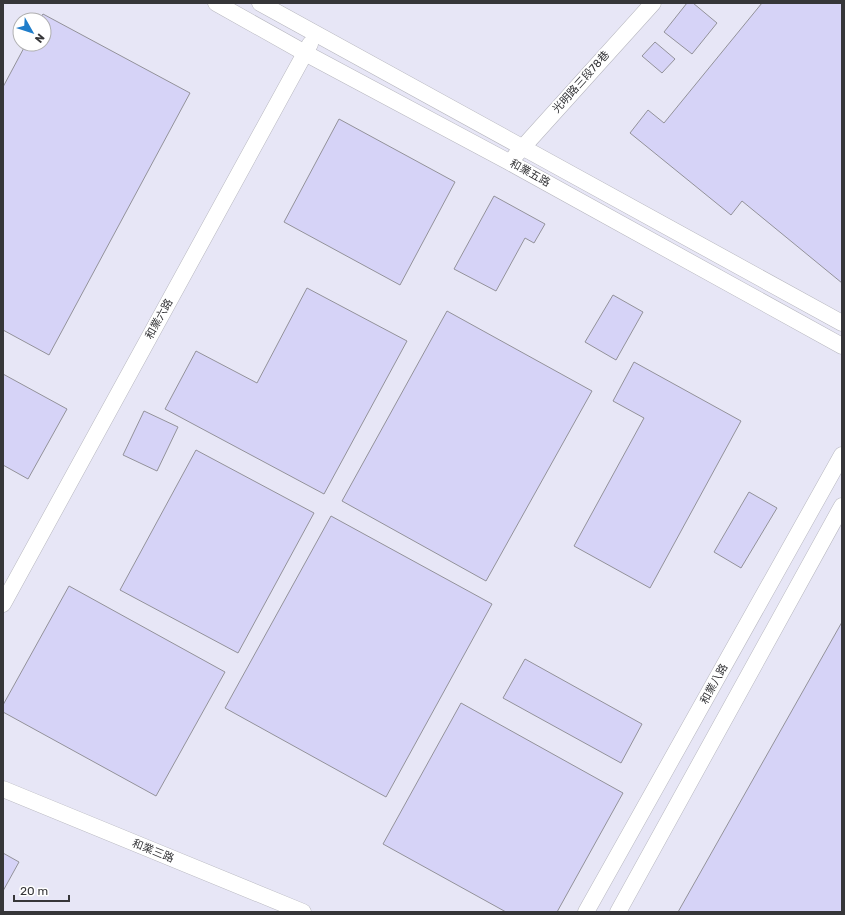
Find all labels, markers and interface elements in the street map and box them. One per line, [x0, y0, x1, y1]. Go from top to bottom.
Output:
north arrow [12, 12, 52, 52]
text: N [32, 31, 47, 45]
street label: 光明路三段78巷 [550, 48, 612, 116]
street label: 和業五路 [508, 157, 552, 189]
street label: 和業六路 [143, 297, 175, 341]
street label: 和業八路 [698, 662, 730, 706]
street label: 和業三路 [130, 837, 176, 865]
scale bar [14, 877, 69, 903]
text: 20 m [20, 884, 48, 898]

